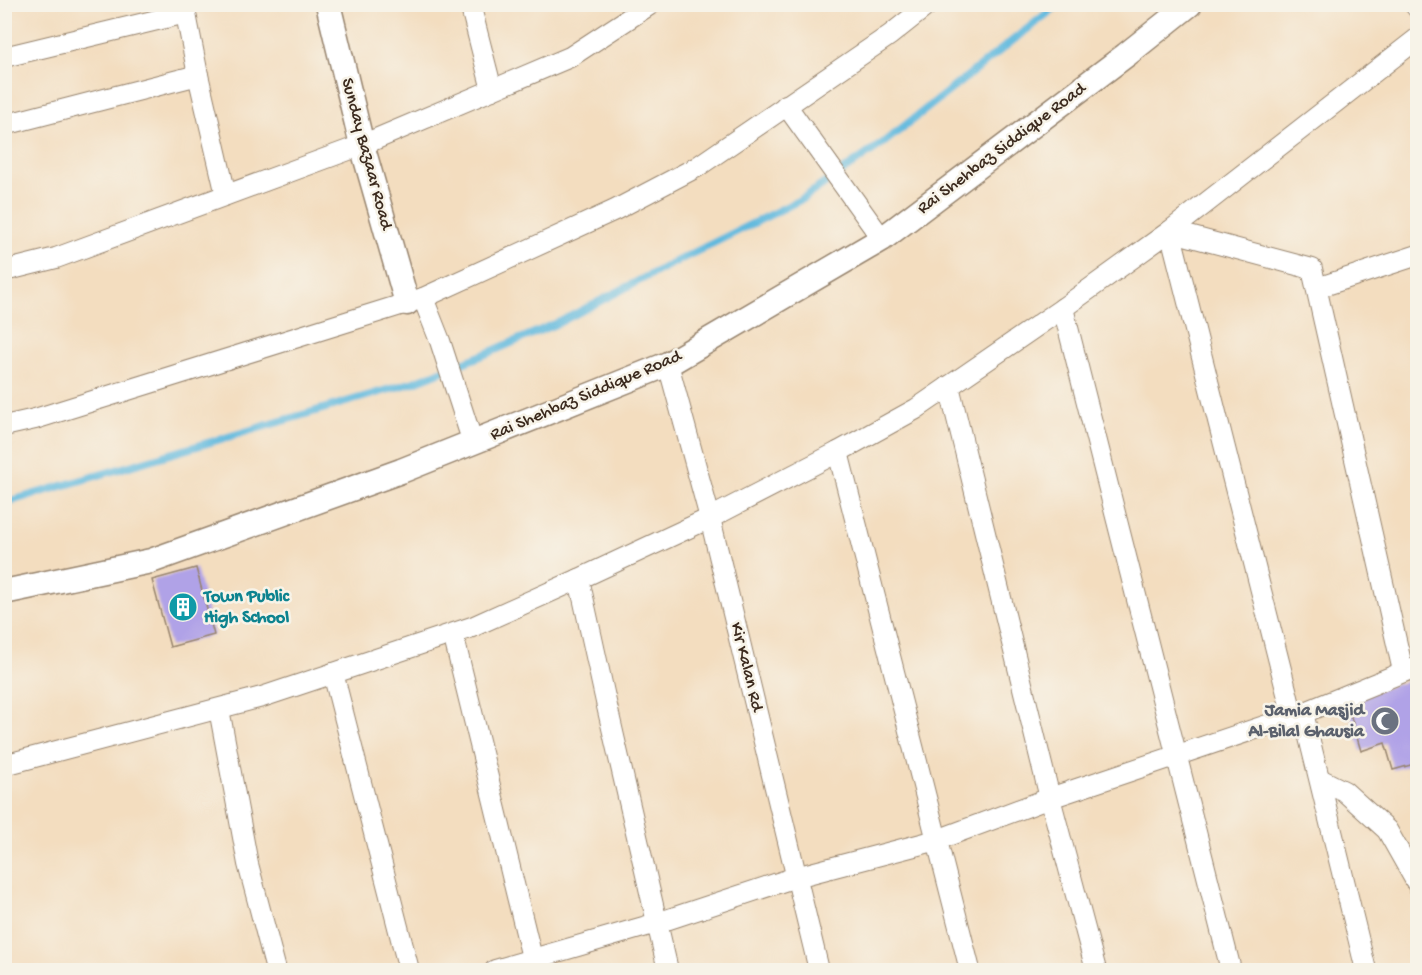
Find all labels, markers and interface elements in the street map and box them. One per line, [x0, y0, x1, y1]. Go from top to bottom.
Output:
street label: Sunday Bazaar Road [336, 76, 397, 233]
street label: Rai Shehbaz Siddique Road [914, 78, 1092, 219]
street label: Rai Shehbaz Siddique Road [487, 346, 686, 446]
place label: Town Public High School [202, 587, 290, 629]
building icon: Town Public High School [167, 591, 199, 623]
street label: Kir Kalan Rd [725, 620, 768, 715]
place label: Jamia Masjid Al-Bilal Ghausia [1247, 701, 1366, 743]
mosque icon: Jamia Masjid Al-Bilal Ghausia [1369, 705, 1401, 737]

